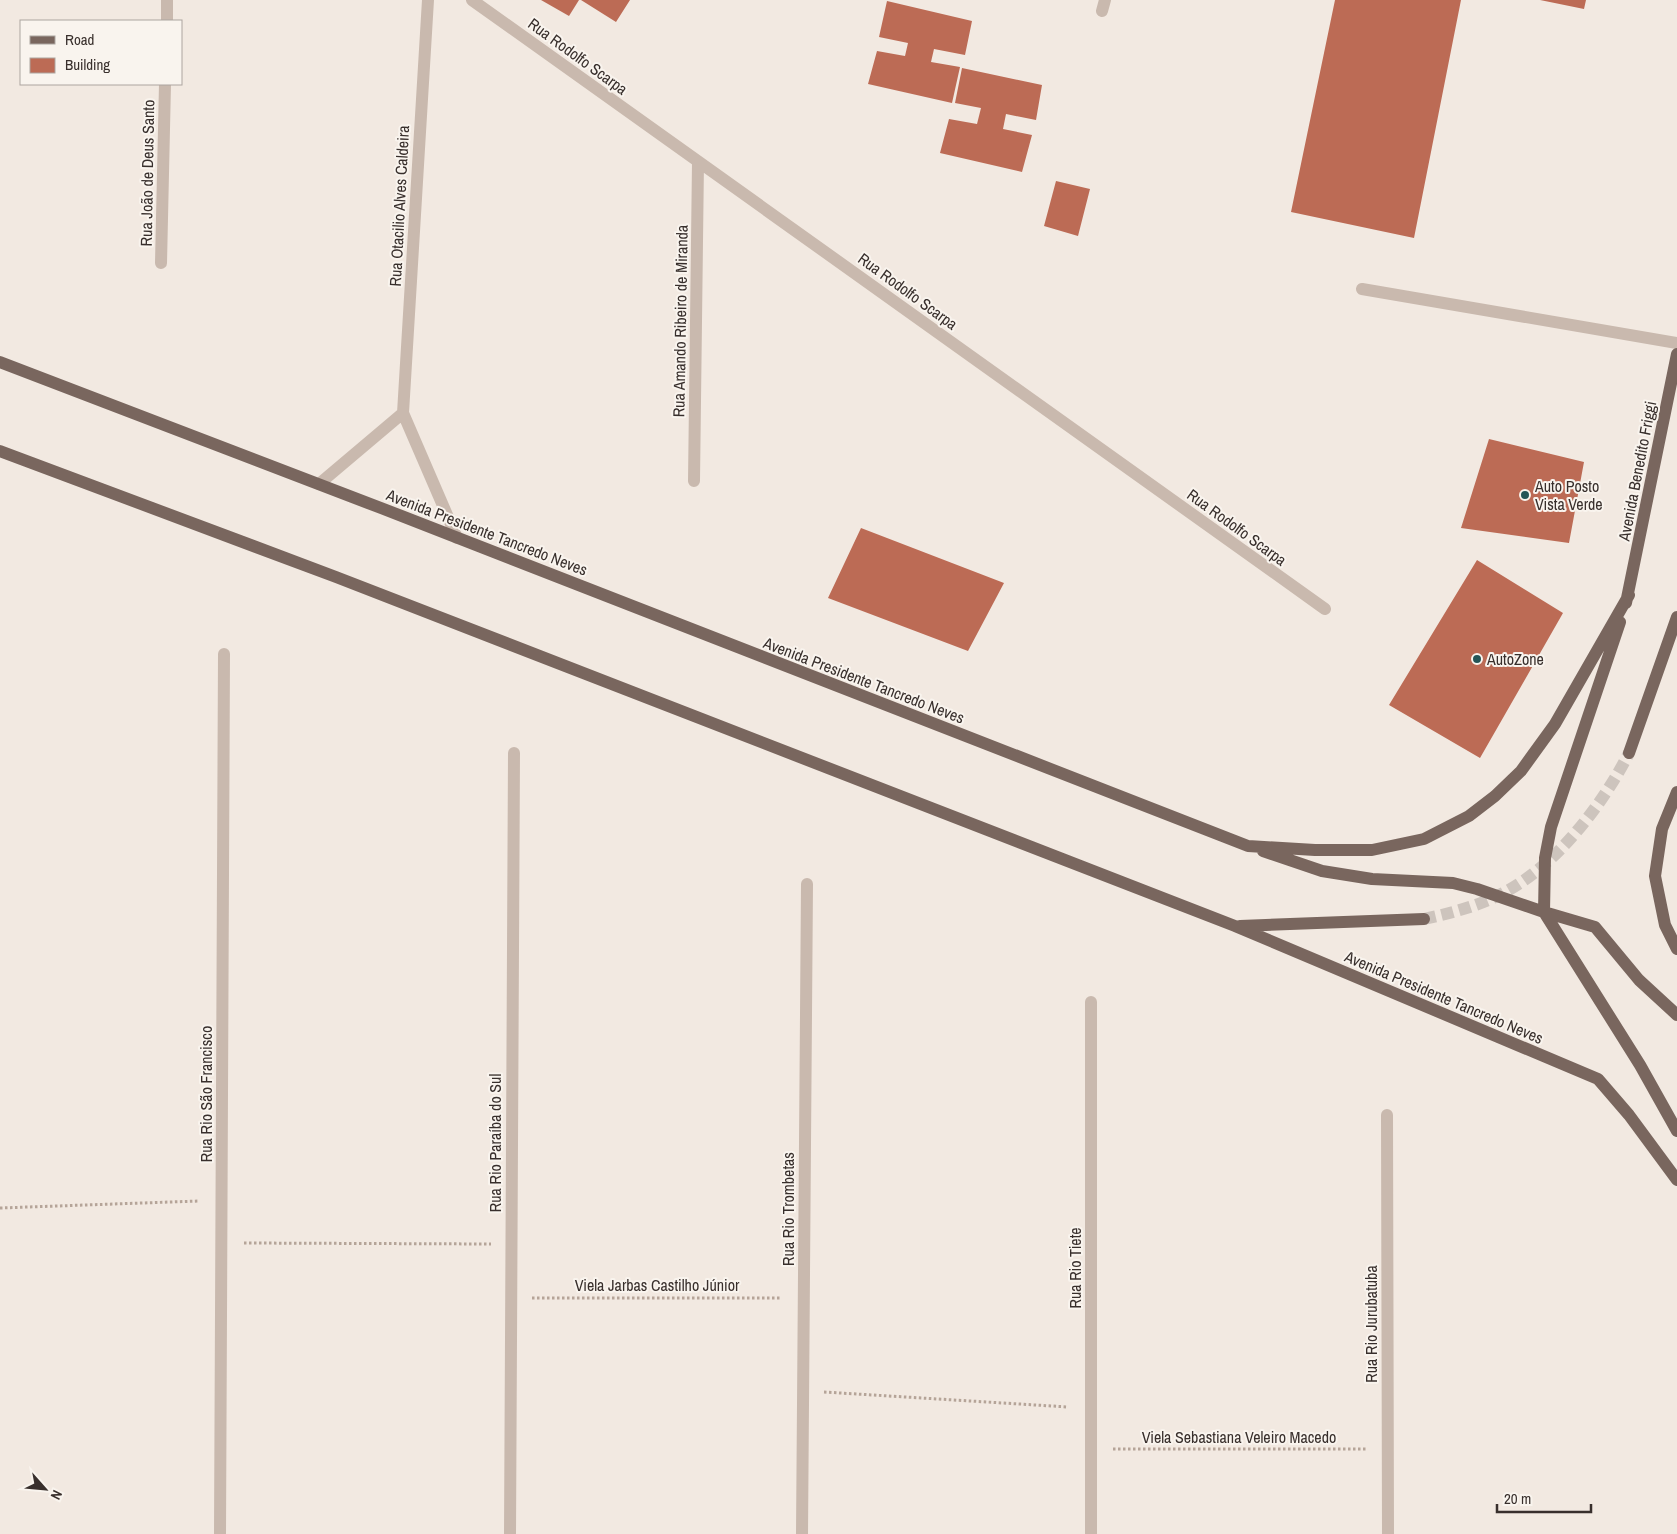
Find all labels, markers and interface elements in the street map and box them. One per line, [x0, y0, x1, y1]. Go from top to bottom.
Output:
street label: Rua Rodolfo Scarpa [524, 12, 633, 100]
legend [20, 20, 182, 85]
text: Road [65, 29, 94, 50]
text: Building [65, 54, 110, 75]
street label: Rua João de Deus Santo [135, 100, 159, 246]
street label: Rua Otacilio Alves Caldeira [384, 124, 414, 287]
street label: Rua Amando Ribeiro de Miranda [667, 224, 693, 417]
street label: Rua Rodolfo Scarpa [854, 247, 963, 335]
street label: Avenida Benedito Friggi [1612, 399, 1661, 544]
place label: Auto Posto Vista Verde [1534, 475, 1603, 515]
street label: Avenida Presidente Tancredo Neves [382, 483, 591, 581]
street label: Rua Rodolfo Scarpa [1183, 483, 1292, 571]
marker: Auto Posto Vista Verde [1519, 489, 1531, 501]
street label: Avenida Presidente Tancredo Neves [759, 631, 968, 729]
place label: AutoZone [1486, 648, 1544, 670]
marker: AutoZone [1471, 653, 1483, 665]
street label: Avenida Presidente Tancredo Neves [1341, 945, 1547, 1049]
street label: Rua Rio São Francisco [195, 1026, 217, 1162]
street label: Rua Rio Paraíba do Sul [484, 1074, 506, 1212]
street label: Rua Rio Trombetas [777, 1152, 799, 1266]
street label: Rua Rio Tiete [1064, 1227, 1086, 1309]
street label: Rua Rio Jurubatuba [1360, 1265, 1382, 1383]
street label: Viela Jarbas Castilho Júnior [575, 1274, 740, 1296]
street label: Viela Sebastiana Veleiro Macedo [1142, 1426, 1336, 1448]
north arrow [20, 1464, 70, 1514]
scale bar [1497, 1482, 1591, 1514]
text: N [47, 1487, 66, 1503]
text: 20 m [1504, 1488, 1531, 1509]

